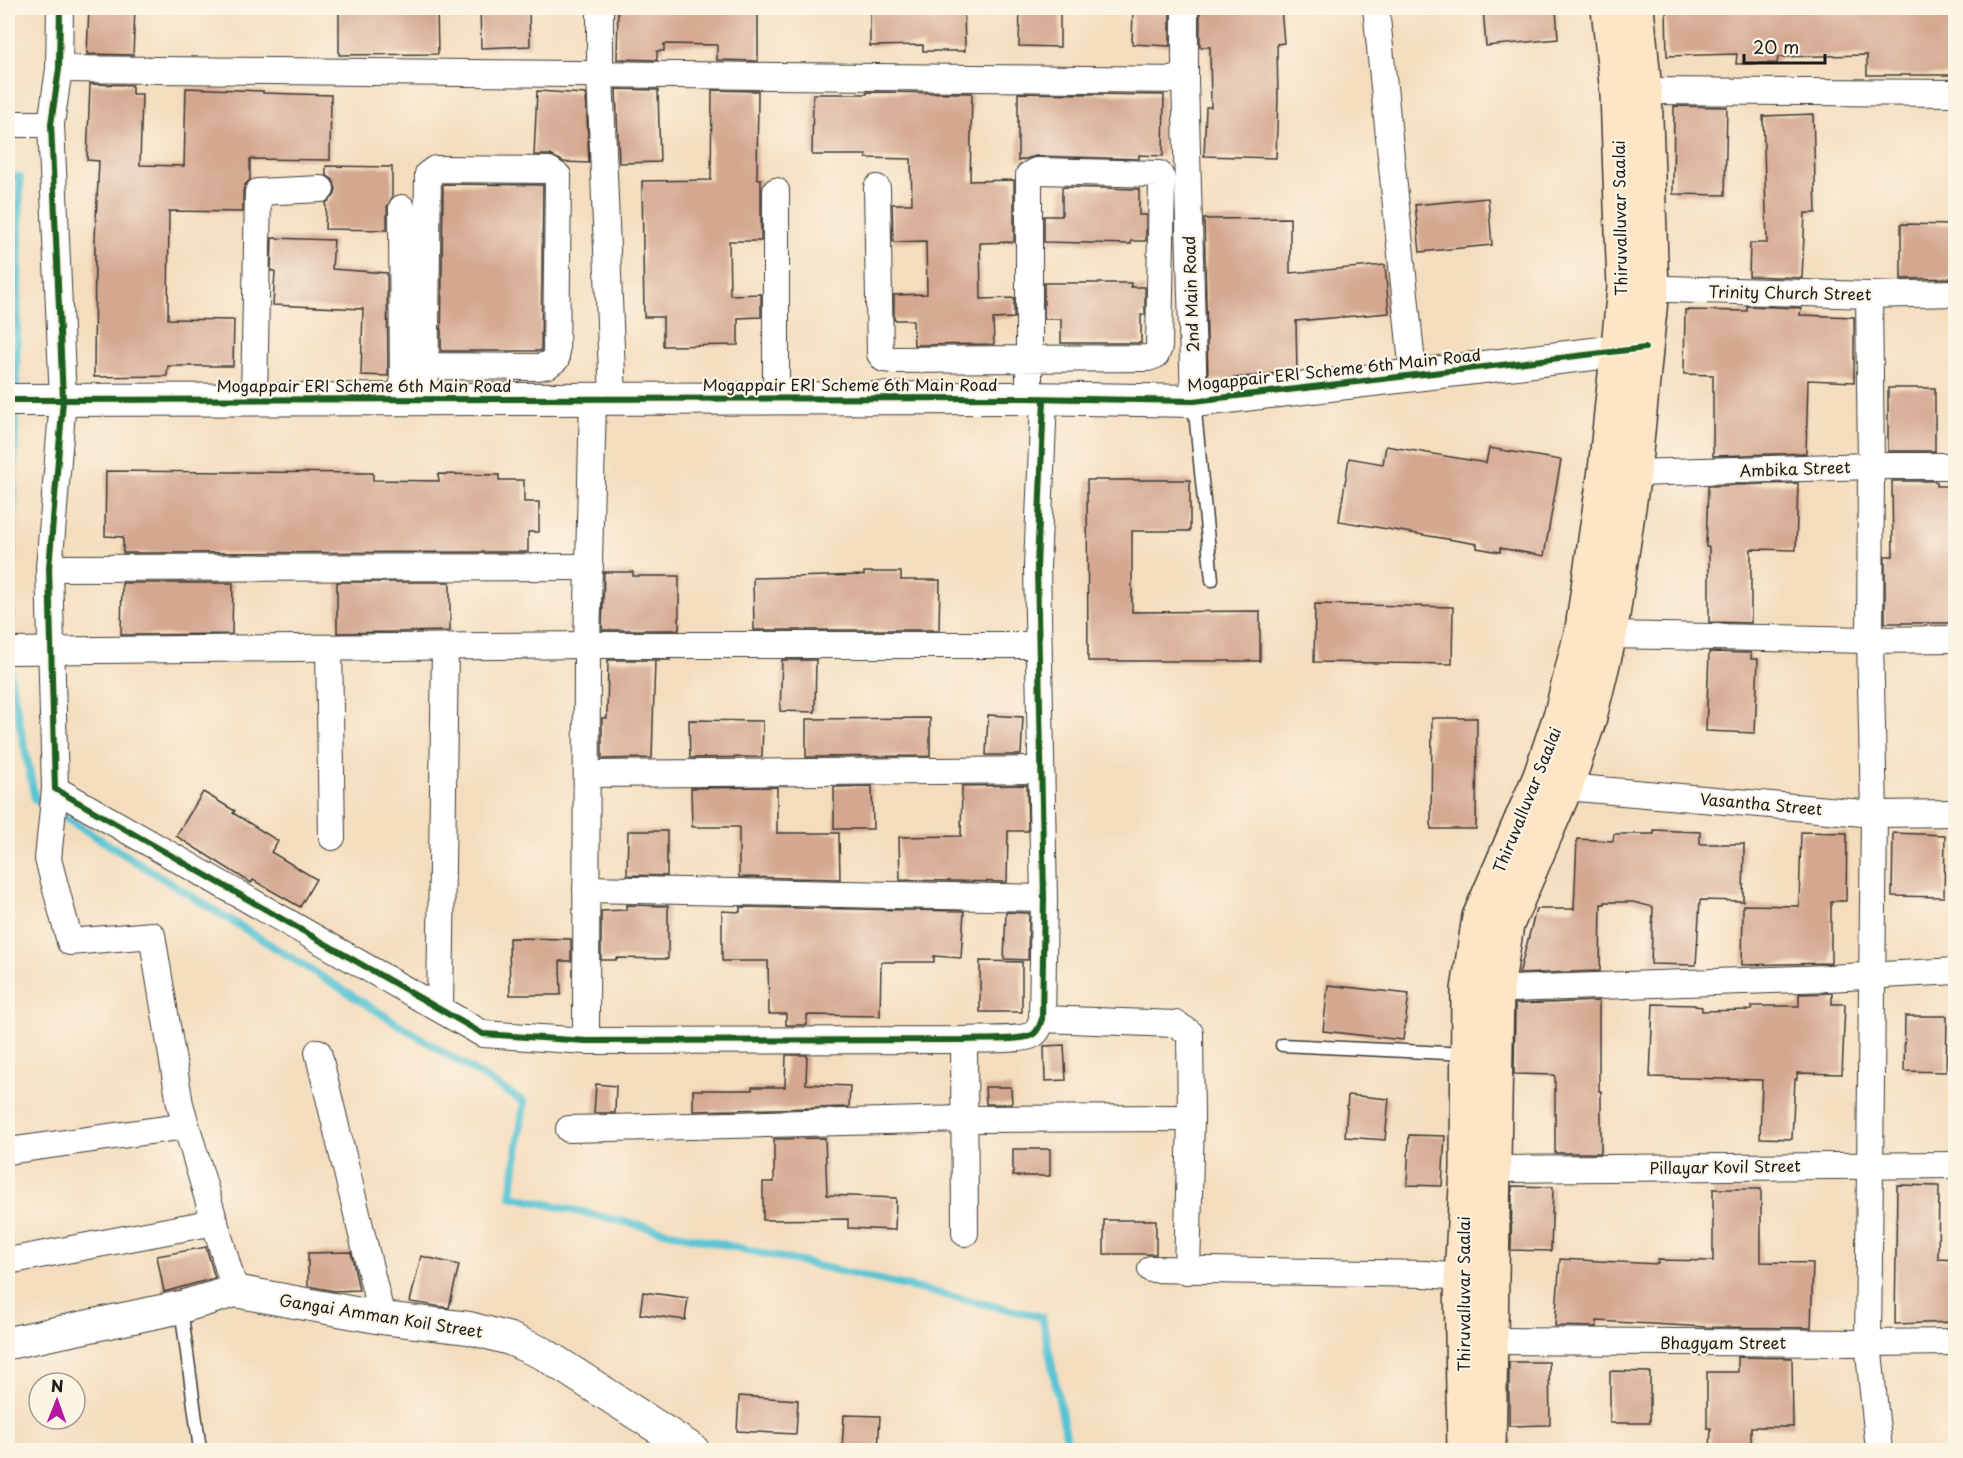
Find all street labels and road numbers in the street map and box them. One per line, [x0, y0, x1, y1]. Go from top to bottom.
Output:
street label: Thiruvalluvar Saalai [1606, 140, 1632, 296]
street label: 2nd Main Road [1176, 235, 1204, 353]
street label: Trinity Church Street [1709, 279, 1872, 305]
street label: Mogappair ERI Scheme 6th Main Road [1186, 342, 1482, 396]
street label: Mogappair ERI Scheme 6th Main Road [702, 372, 998, 396]
street label: Mogappair ERI Scheme 6th Main Road [216, 373, 512, 397]
street label: Ambika Street [1739, 454, 1851, 482]
street label: Thiruvalluvar Saalai [1486, 723, 1566, 876]
street label: Vasantha Street [1699, 786, 1823, 820]
street label: Pillayar Kovil Street [1649, 1153, 1801, 1179]
street label: Thiruvalluvar Saalai [1451, 1216, 1475, 1372]
street label: Gangai Amman Koil Street [278, 1287, 485, 1343]
street label: Bhagyam Street [1660, 1330, 1787, 1354]

